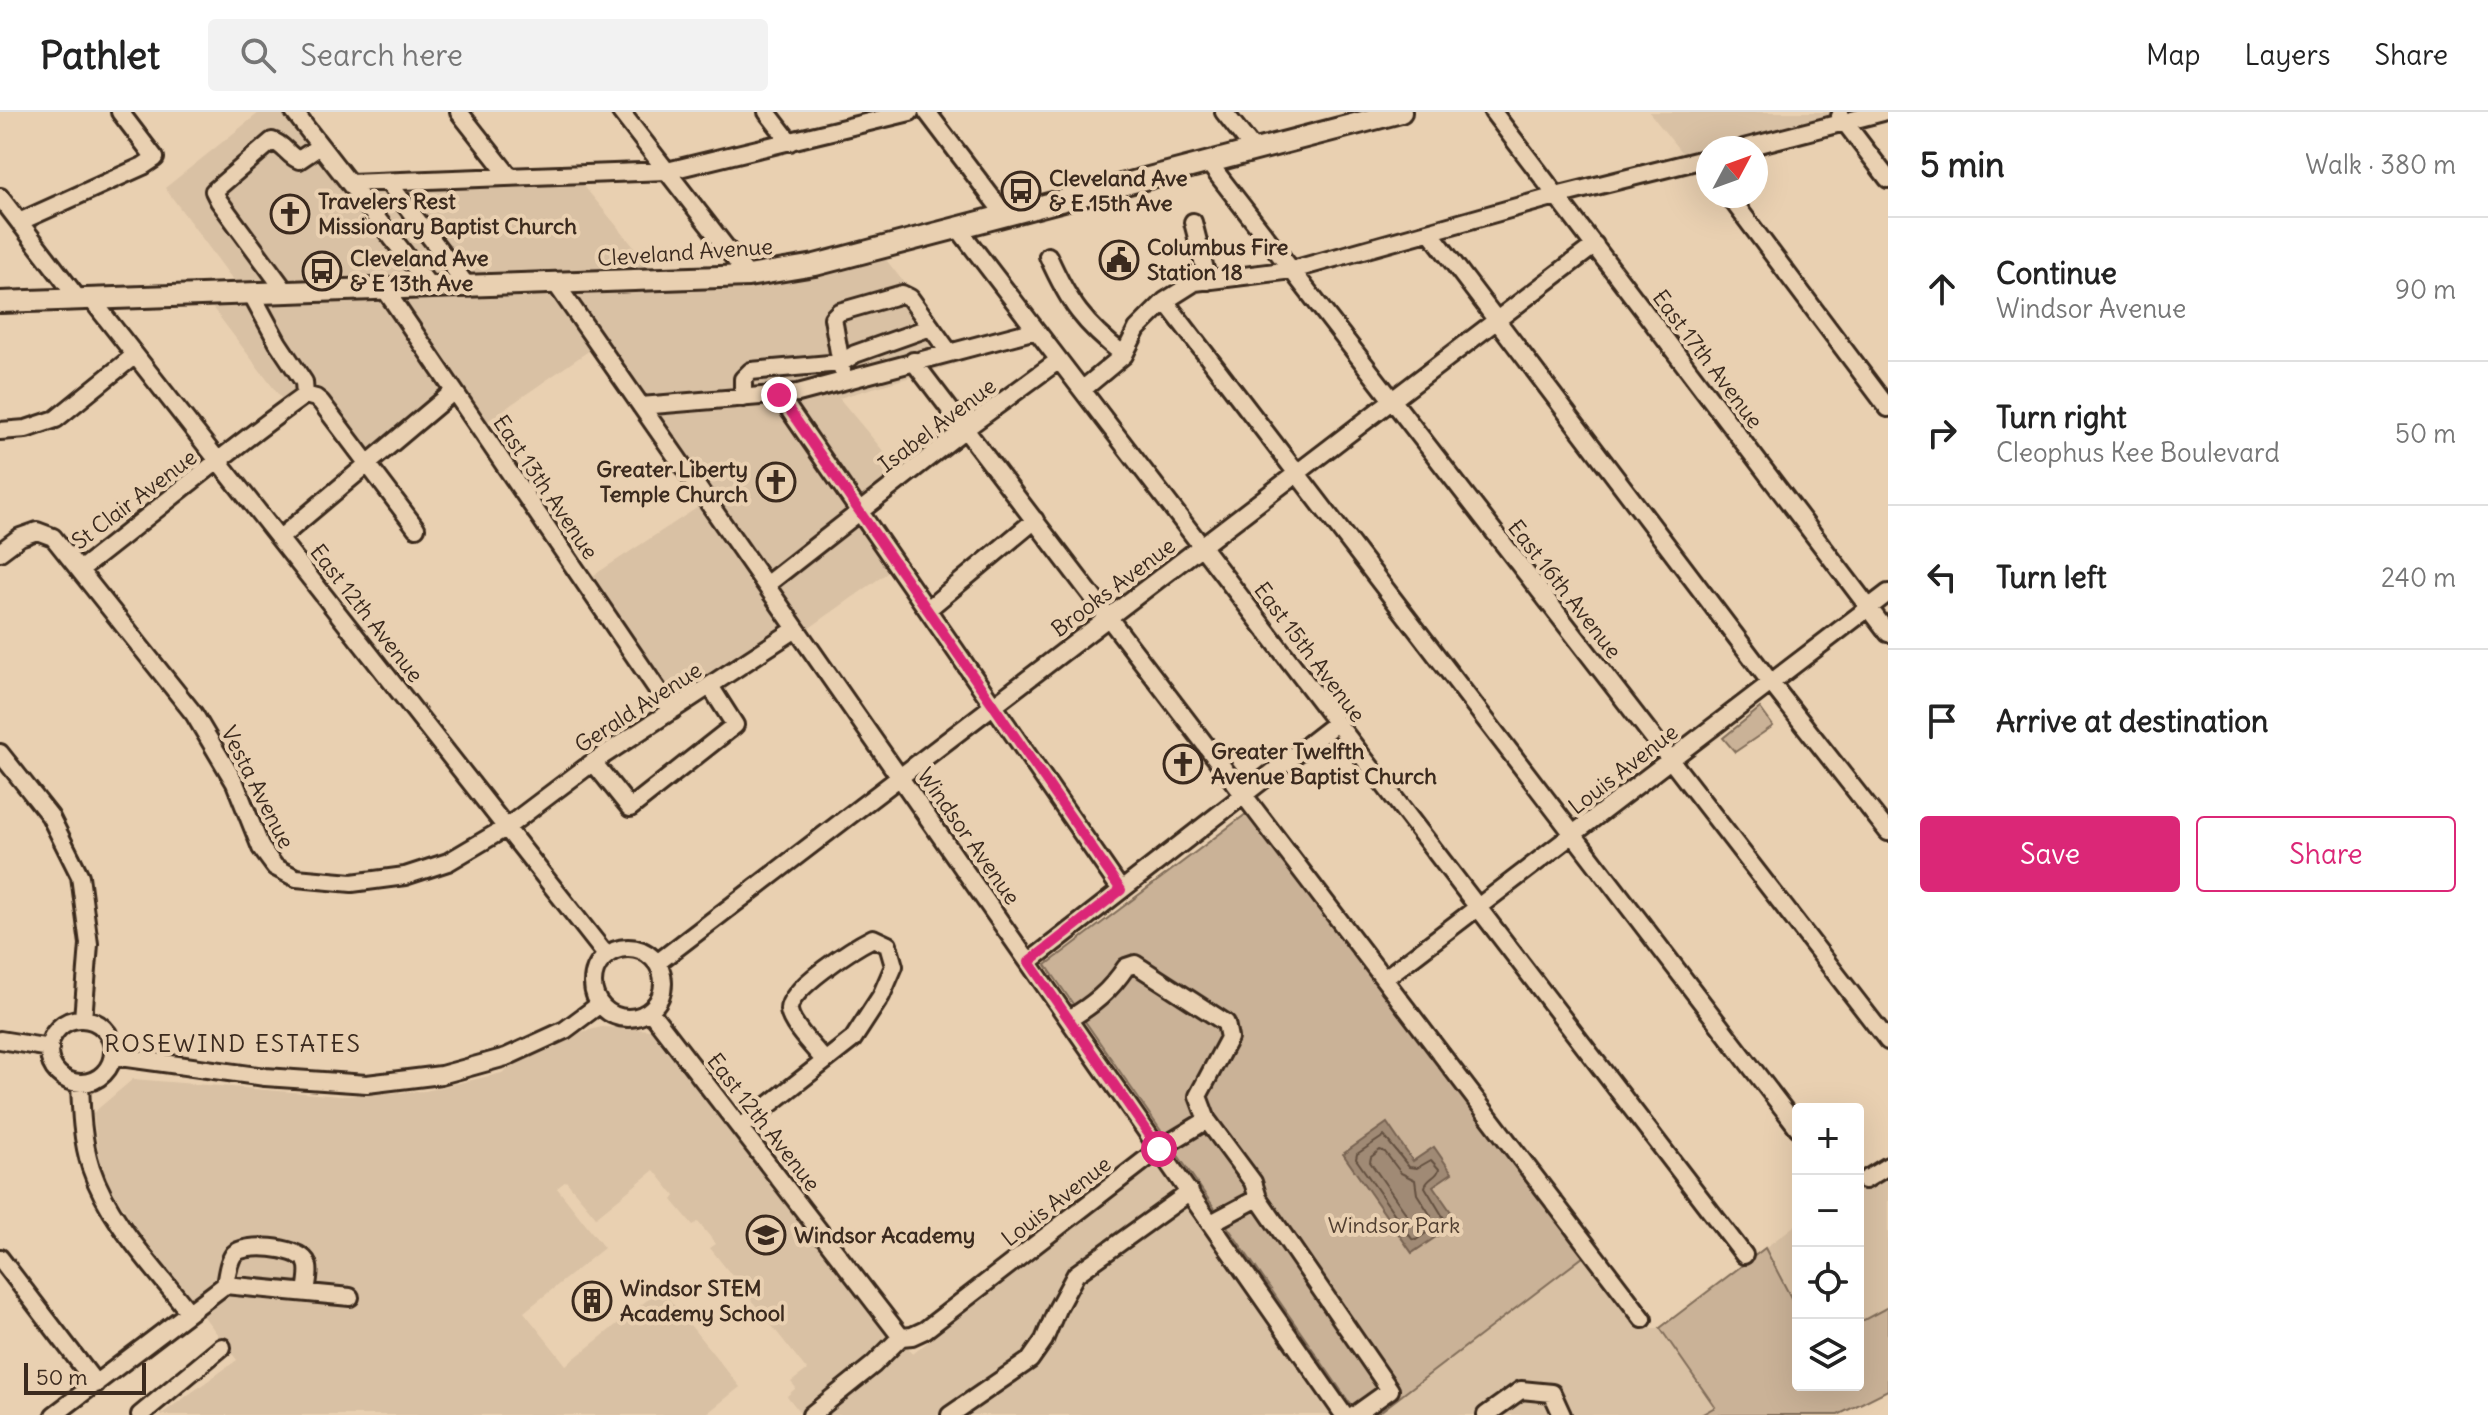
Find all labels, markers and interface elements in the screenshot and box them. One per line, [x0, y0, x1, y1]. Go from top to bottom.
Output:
search box [208, 19, 768, 91]
text: Pathlet [40, 32, 160, 79]
icon: search [236, 33, 280, 77]
text: Search here [300, 36, 463, 74]
text: Map [2146, 37, 2201, 73]
text: Layers [2245, 37, 2331, 73]
text: Share [2375, 37, 2448, 73]
north arrow [1696, 136, 1768, 208]
text: 5 min [1920, 143, 2005, 186]
text: Walk · 380 m [2305, 148, 2456, 181]
place label: Cleveland Ave & E 15th Ave [1049, 164, 1188, 217]
bus stop icon: Cleveland Ave & E 15th Ave [1000, 170, 1042, 212]
place label: Travelers Rest Missionary Baptist Church [318, 187, 577, 240]
church icon: Travelers Rest Missionary Baptist Church [269, 193, 311, 235]
street label: Cleveland Avenue [596, 232, 774, 272]
place label: Columbus Fire Station 18 [1147, 233, 1289, 286]
public building icon: Columbus Fire Station 18 [1098, 239, 1140, 281]
place label: Cleveland Ave & E 13th Ave [350, 244, 489, 297]
bus stop icon: Cleveland Ave & E 13th Ave [301, 250, 343, 292]
text: Continue [1996, 254, 2117, 292]
icon: ahead [1920, 267, 1964, 311]
text: 90 m [2395, 273, 2456, 306]
street label: East 17th Avenue [1647, 284, 1769, 434]
text: Windsor Avenue [1996, 292, 2186, 325]
street label: Isabel Avenue [873, 372, 1001, 478]
route end [761, 377, 797, 413]
text: Turn right [1996, 398, 2127, 436]
street label: East 13th Avenue [487, 409, 605, 565]
icon: right [1920, 411, 1964, 455]
text: 50 m [2395, 417, 2456, 450]
text: Cleophus Kee Boulevard [1996, 436, 2280, 469]
street label: St Clair Avenue [66, 443, 202, 555]
place label: Greater Liberty Temple Church [596, 455, 748, 508]
church icon: Greater Liberty Temple Church [755, 461, 797, 503]
street label: East 16th Avenue [1502, 514, 1628, 664]
street label: Brooks Avenue [1045, 531, 1181, 643]
street label: East 12th Avenue [304, 538, 430, 688]
icon: left [1920, 555, 1964, 599]
text: Turn left [1996, 558, 2107, 596]
text: 240 m [2381, 561, 2456, 594]
street label: East 15th Avenue [1248, 576, 1372, 728]
street label: Gerald Avenue [569, 656, 707, 758]
icon: arrive [1920, 699, 1964, 743]
text: Arrive at destination [1996, 702, 2268, 740]
street label: Louis Avenue [1563, 718, 1683, 820]
street label: Vesta Avenue [215, 721, 301, 853]
place label: Greater Twelfth Avenue Baptist Church [1211, 737, 1437, 790]
church icon: Greater Twelfth Avenue Baptist Church [1162, 743, 1204, 785]
street label: Windsor Avenue [911, 762, 1027, 910]
button: Save [1920, 816, 2180, 892]
button: Share [2196, 816, 2456, 892]
district label: ROSEWIND ESTATES [104, 1028, 362, 1058]
street label: East 12th Avenue [701, 1047, 827, 1197]
map controls [1792, 1103, 1864, 1391]
button: + [1792, 1103, 1864, 1175]
route start [1141, 1131, 1177, 1167]
street label: Louis Avenue [996, 1150, 1116, 1252]
button: − [1792, 1175, 1864, 1247]
park label: Windsor Park [1328, 1211, 1460, 1239]
school or university icon: Windsor Academy [745, 1214, 787, 1256]
place label: Windsor Academy [794, 1221, 975, 1249]
button: locate [1792, 1247, 1864, 1319]
place label: Windsor STEM Academy School [620, 1274, 785, 1327]
building icon: Windsor STEM Academy School [571, 1280, 613, 1322]
button: layers [1792, 1319, 1864, 1391]
scale bar [24, 1359, 146, 1395]
text: 50 m [36, 1363, 88, 1391]

